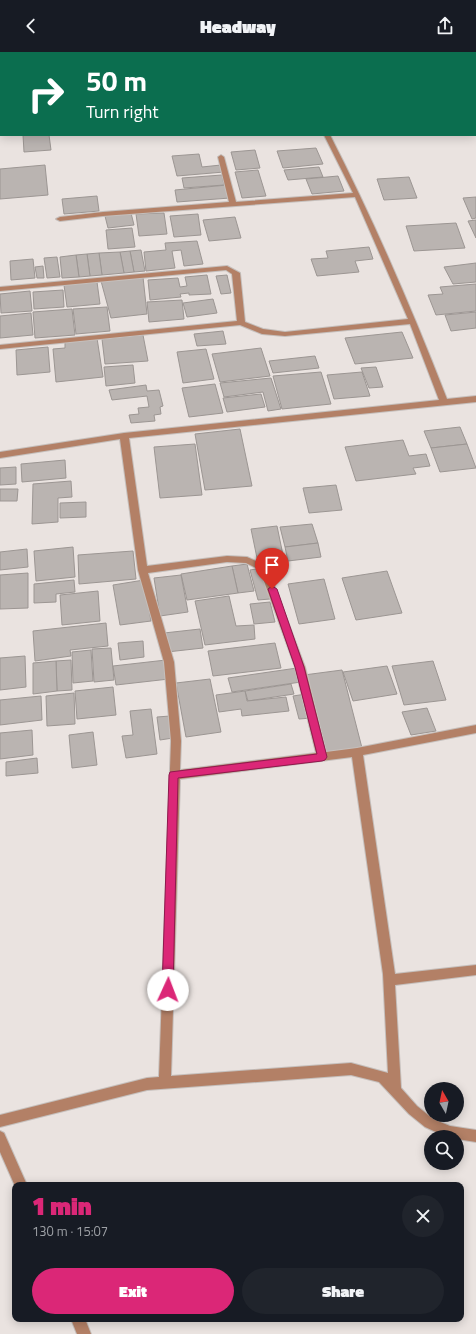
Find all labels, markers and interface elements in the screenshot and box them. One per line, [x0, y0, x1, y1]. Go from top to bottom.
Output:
text: Headway [200, 13, 276, 40]
icon: back [20, 15, 42, 37]
icon: share [434, 15, 456, 37]
text: 50 m [86, 59, 147, 102]
icon: right [20, 68, 72, 120]
text: Turn right [86, 98, 159, 125]
pin [255, 548, 289, 589]
icon: arrive [261, 554, 283, 576]
position arrow [147, 969, 189, 1011]
north arrow [424, 1082, 464, 1122]
map controls [424, 1082, 464, 1170]
button: search [424, 1130, 464, 1170]
text: 1 min [32, 1188, 92, 1224]
button: close [402, 1195, 444, 1237]
text: 130 m · 15:07 [32, 1221, 108, 1241]
button: Exit [32, 1268, 234, 1314]
button: Share [242, 1268, 444, 1314]

